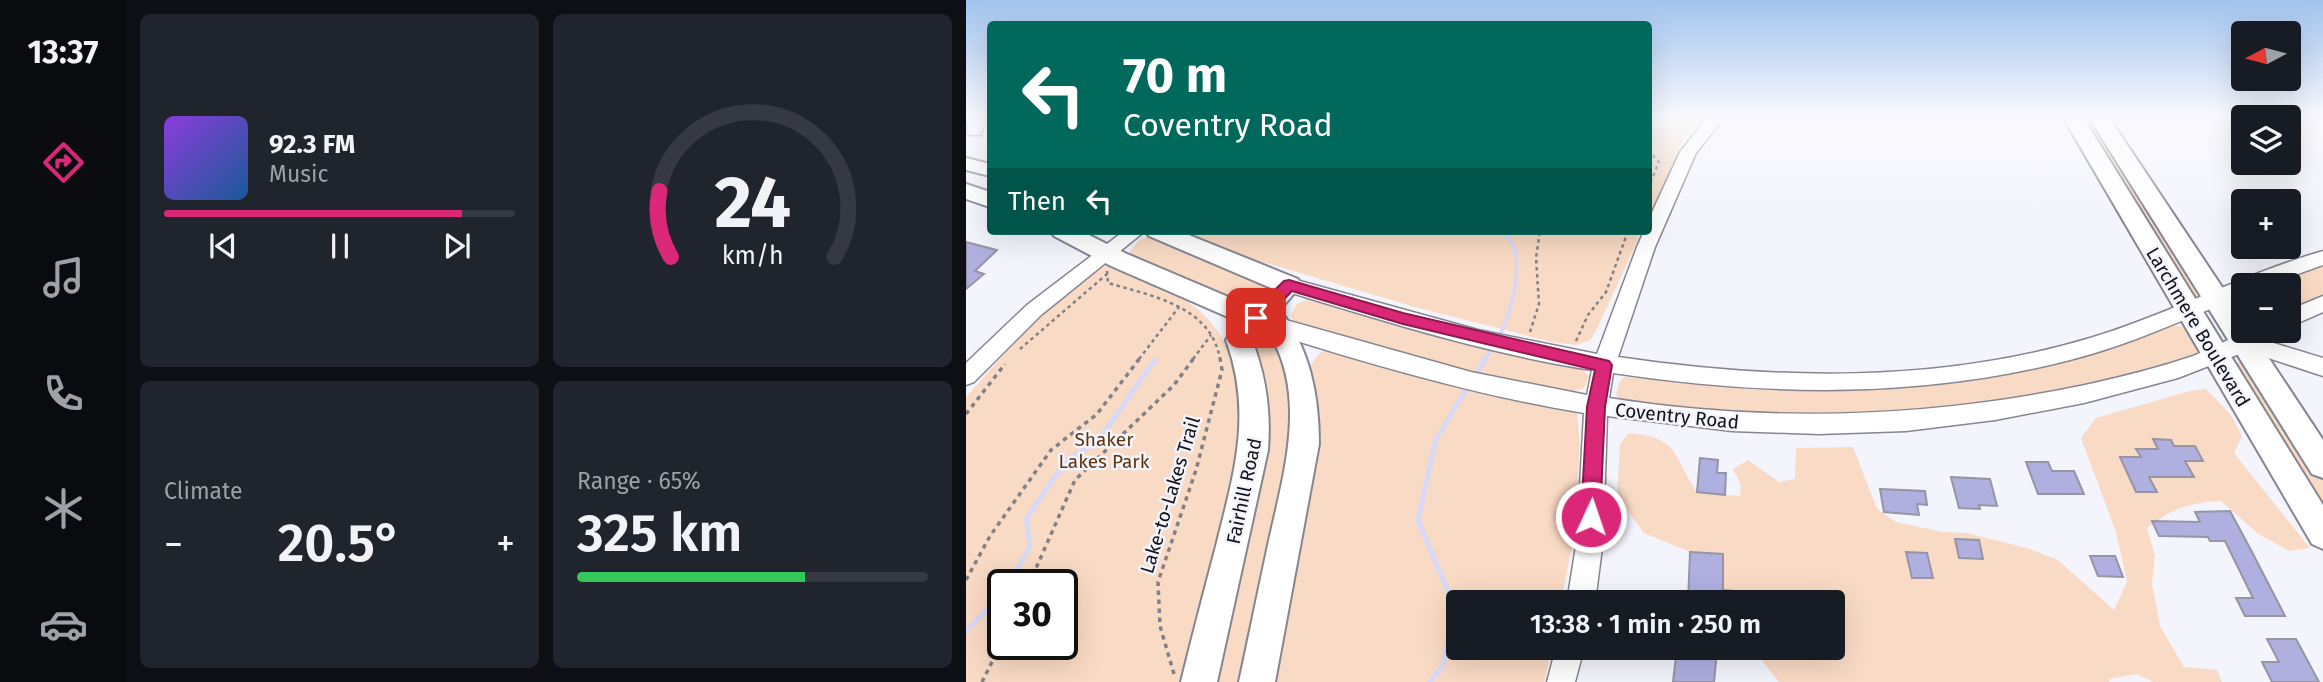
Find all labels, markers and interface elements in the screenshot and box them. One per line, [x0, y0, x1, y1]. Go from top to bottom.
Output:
north arrow [2231, 21, 2301, 91]
map controls [2231, 21, 2301, 343]
text: 13:37 [27, 33, 99, 71]
text: 70 m [1123, 46, 1227, 105]
icon: left [1008, 49, 1099, 140]
button: layers [2231, 105, 2301, 175]
text: Coventry Road [1123, 106, 1333, 144]
text: 92.3 FM [269, 129, 355, 160]
icon: directions [39, 138, 88, 187]
text: 24 [714, 159, 791, 246]
text: Music [269, 160, 329, 188]
icon: left [1080, 182, 1118, 220]
text: Then [1008, 186, 1066, 217]
button: + [2231, 189, 2301, 259]
icon: previous [204, 227, 242, 265]
icon: pause [321, 227, 359, 265]
icon: next [438, 227, 476, 265]
text: km/h [722, 241, 783, 271]
street label: Larchmere Boulevard [2141, 243, 2255, 411]
icon: music [39, 253, 88, 302]
button: − [2231, 273, 2301, 343]
pin [1226, 288, 1286, 348]
icon: arrive [1237, 299, 1275, 337]
icon: phone [39, 369, 88, 418]
street label: Coventry Road [1614, 398, 1740, 434]
street label: Lake-to-Lakes Trail [1135, 413, 1205, 576]
park label: Shaker Lakes Park [1059, 428, 1150, 473]
street label: Fairhill Road [1222, 436, 1266, 546]
text: Range · 65% [577, 467, 701, 495]
text: Climate [164, 477, 243, 505]
position arrow [1554, 480, 1628, 554]
icon: climate [39, 484, 88, 533]
text: 325 km [577, 502, 742, 565]
text: 20.5° [278, 512, 401, 575]
text: − [164, 521, 183, 567]
text: + [496, 521, 515, 567]
speed limit sign: 30 [987, 569, 1078, 660]
icon: car [39, 600, 88, 649]
text: 13:38 · 1 min · 250 m [1530, 609, 1761, 640]

